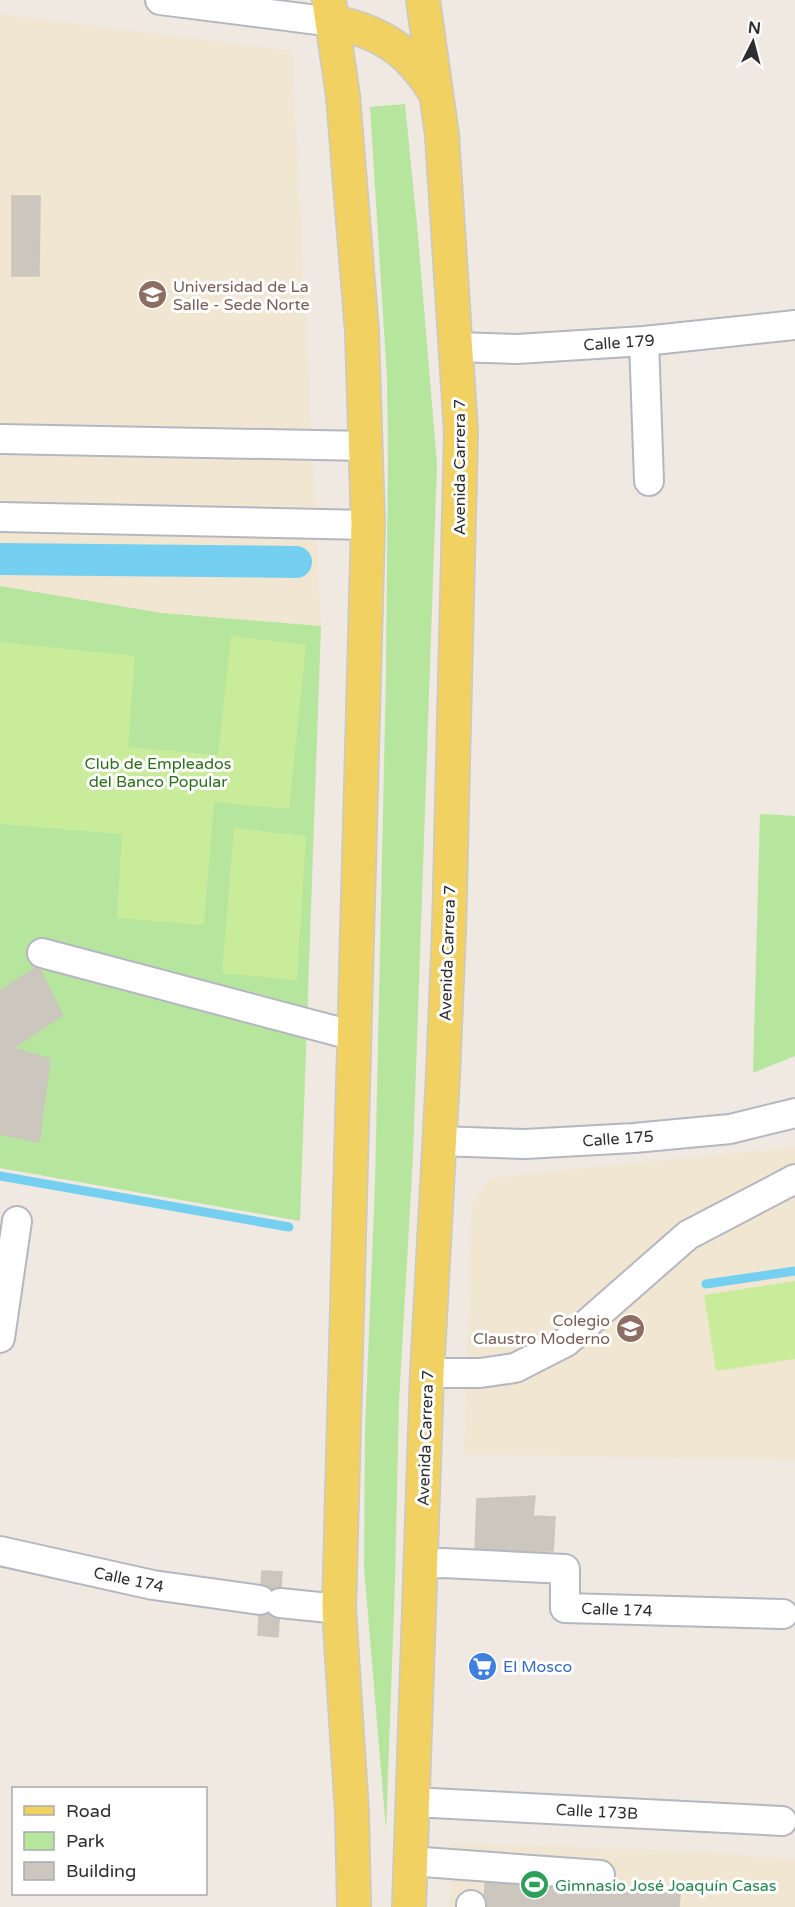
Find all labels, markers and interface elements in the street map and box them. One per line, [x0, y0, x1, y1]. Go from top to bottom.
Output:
north arrow [723, 12, 783, 72]
text: N [747, 17, 762, 39]
place label: Universidad de La Salle - Sede Norte [173, 277, 309, 315]
school or university icon: Universidad de La Salle - Sede Norte [136, 279, 168, 311]
street label: Calle 179 [583, 331, 655, 355]
street label: Avenida Carrera 7 [450, 399, 470, 535]
park label: Club de Empleados del Banco Popular [85, 754, 231, 792]
street label: Avenida Carrera 7 [436, 885, 460, 1021]
street label: Calle 175 [582, 1127, 654, 1151]
place label: Colegio Claustro Moderno [473, 1311, 610, 1349]
school or university icon: Colegio Claustro Moderno [615, 1313, 647, 1345]
street label: Avenida Carrera 7 [414, 1370, 438, 1506]
street label: Calle 174 [92, 1563, 166, 1597]
street label: Calle 174 [581, 1599, 653, 1621]
supermarket icon: El Mosco [466, 1650, 498, 1682]
place label: El Mosco [503, 1657, 572, 1677]
legend [12, 1787, 207, 1895]
text: Road [66, 1800, 111, 1822]
street label: Calle 173B [555, 1800, 639, 1824]
text: Park [66, 1830, 105, 1852]
text: Building [66, 1860, 136, 1882]
sports icon: Gimnasio José Joaquín Casas [518, 1869, 550, 1901]
place label: Gimnasio José Joaquín Casas [555, 1876, 777, 1896]

